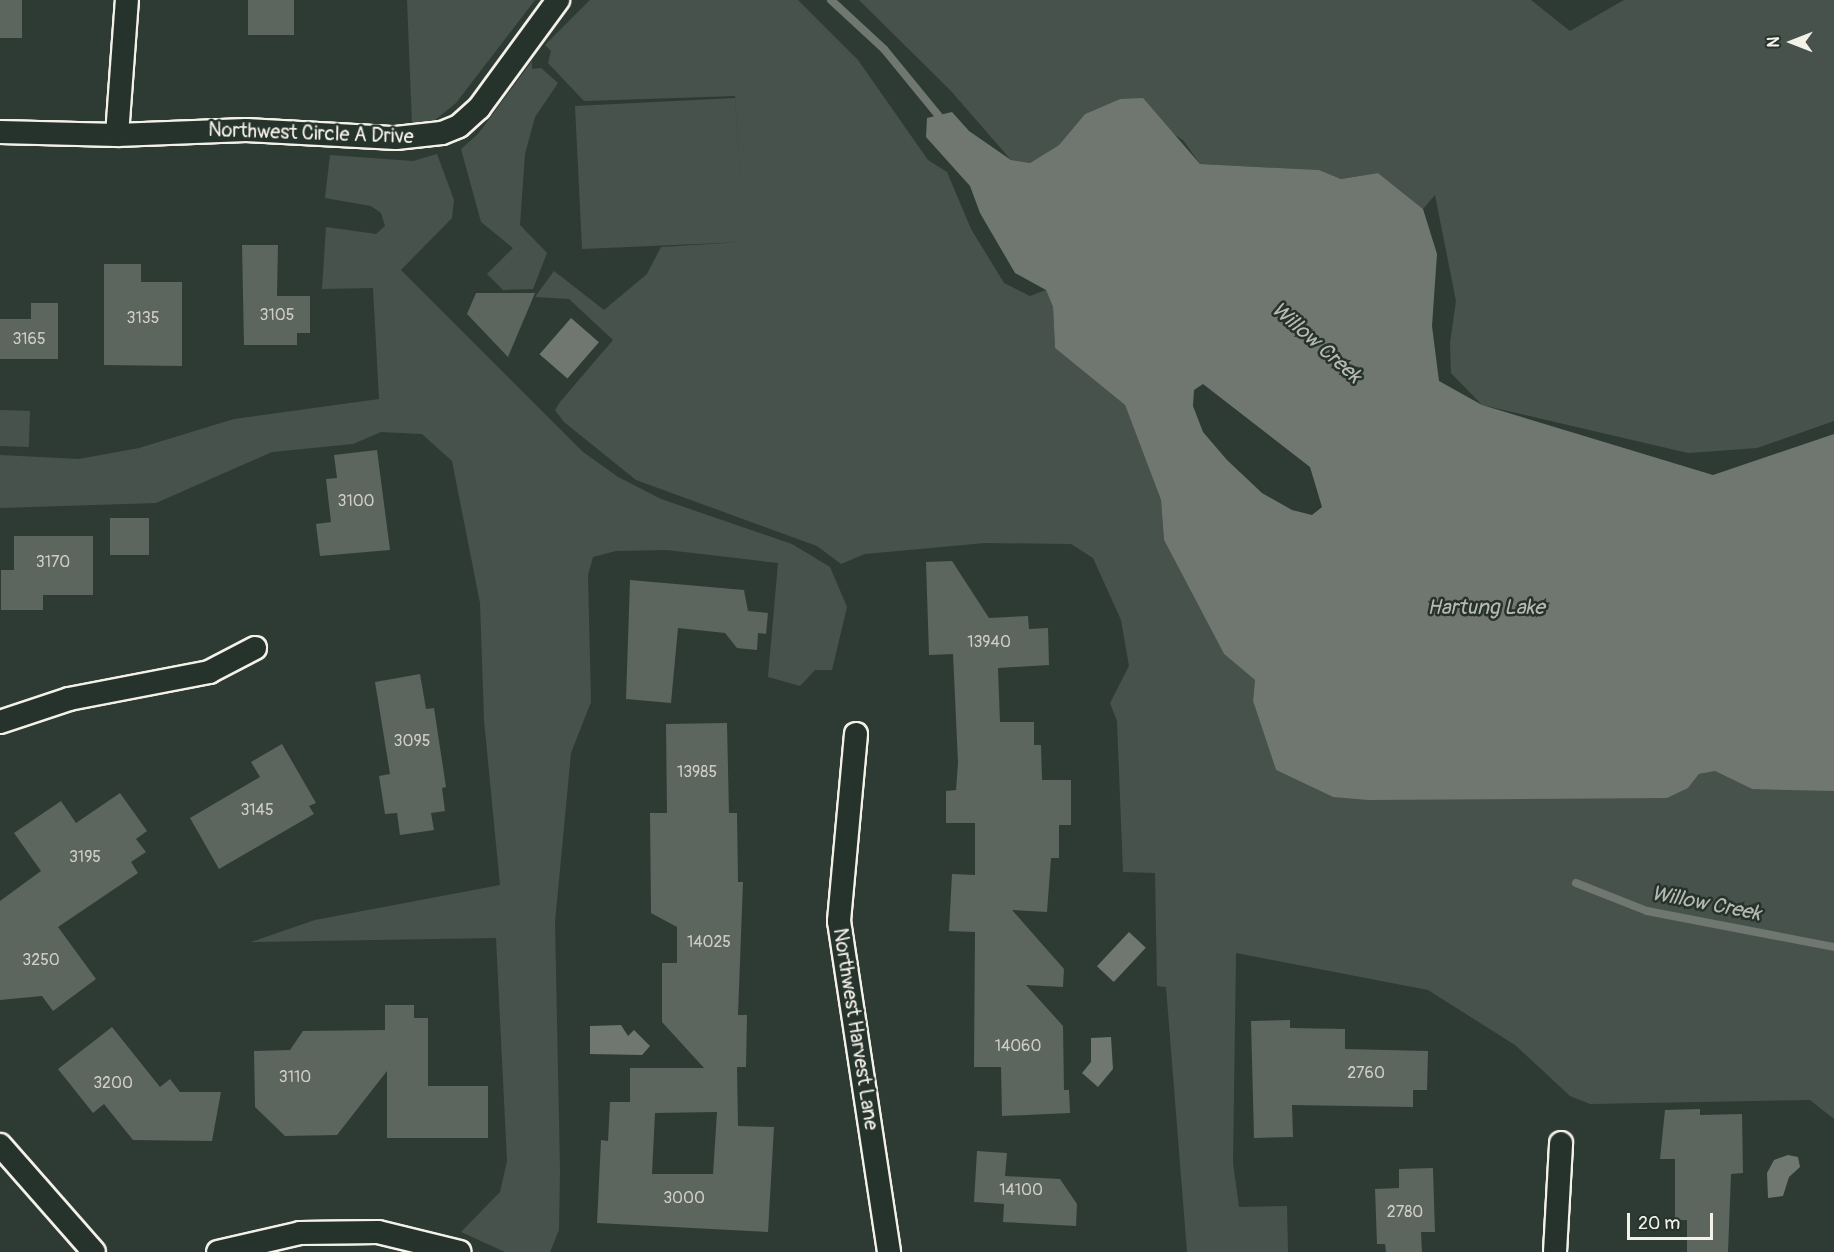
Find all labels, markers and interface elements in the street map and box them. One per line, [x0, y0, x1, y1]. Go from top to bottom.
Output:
north arrow [1762, 12, 1822, 72]
text: N [1764, 37, 1784, 47]
street label: Northwest Circle A Drive [208, 117, 414, 149]
water label: Willow Creek [1266, 297, 1366, 389]
house number: 3105 [260, 305, 294, 325]
house number: 3135 [127, 308, 159, 328]
house number: 3165 [12, 329, 46, 349]
house number: 3100 [337, 491, 375, 511]
house number: 3170 [36, 552, 70, 572]
water label: Hartung Lake [1427, 595, 1545, 621]
house number: 13940 [967, 632, 1011, 652]
house number: 3095 [394, 731, 430, 751]
house number: 13985 [677, 762, 717, 782]
house number: 3145 [240, 800, 274, 820]
house number: 3195 [69, 847, 101, 867]
water label: Willow Creek [1649, 881, 1763, 927]
street label: Northwest Harvest Lane [828, 926, 884, 1132]
house number: 14025 [687, 932, 731, 952]
house number: 3250 [22, 950, 60, 970]
house number: 14060 [995, 1036, 1041, 1056]
house number: 2760 [1347, 1063, 1385, 1083]
house number: 3110 [279, 1067, 311, 1087]
house number: 3200 [93, 1073, 133, 1093]
house number: 14100 [999, 1180, 1043, 1200]
house number: 3000 [663, 1188, 705, 1208]
scale bar [1630, 1201, 1716, 1239]
house number: 2780 [1387, 1202, 1423, 1222]
text: 20 m [1638, 1212, 1680, 1235]

